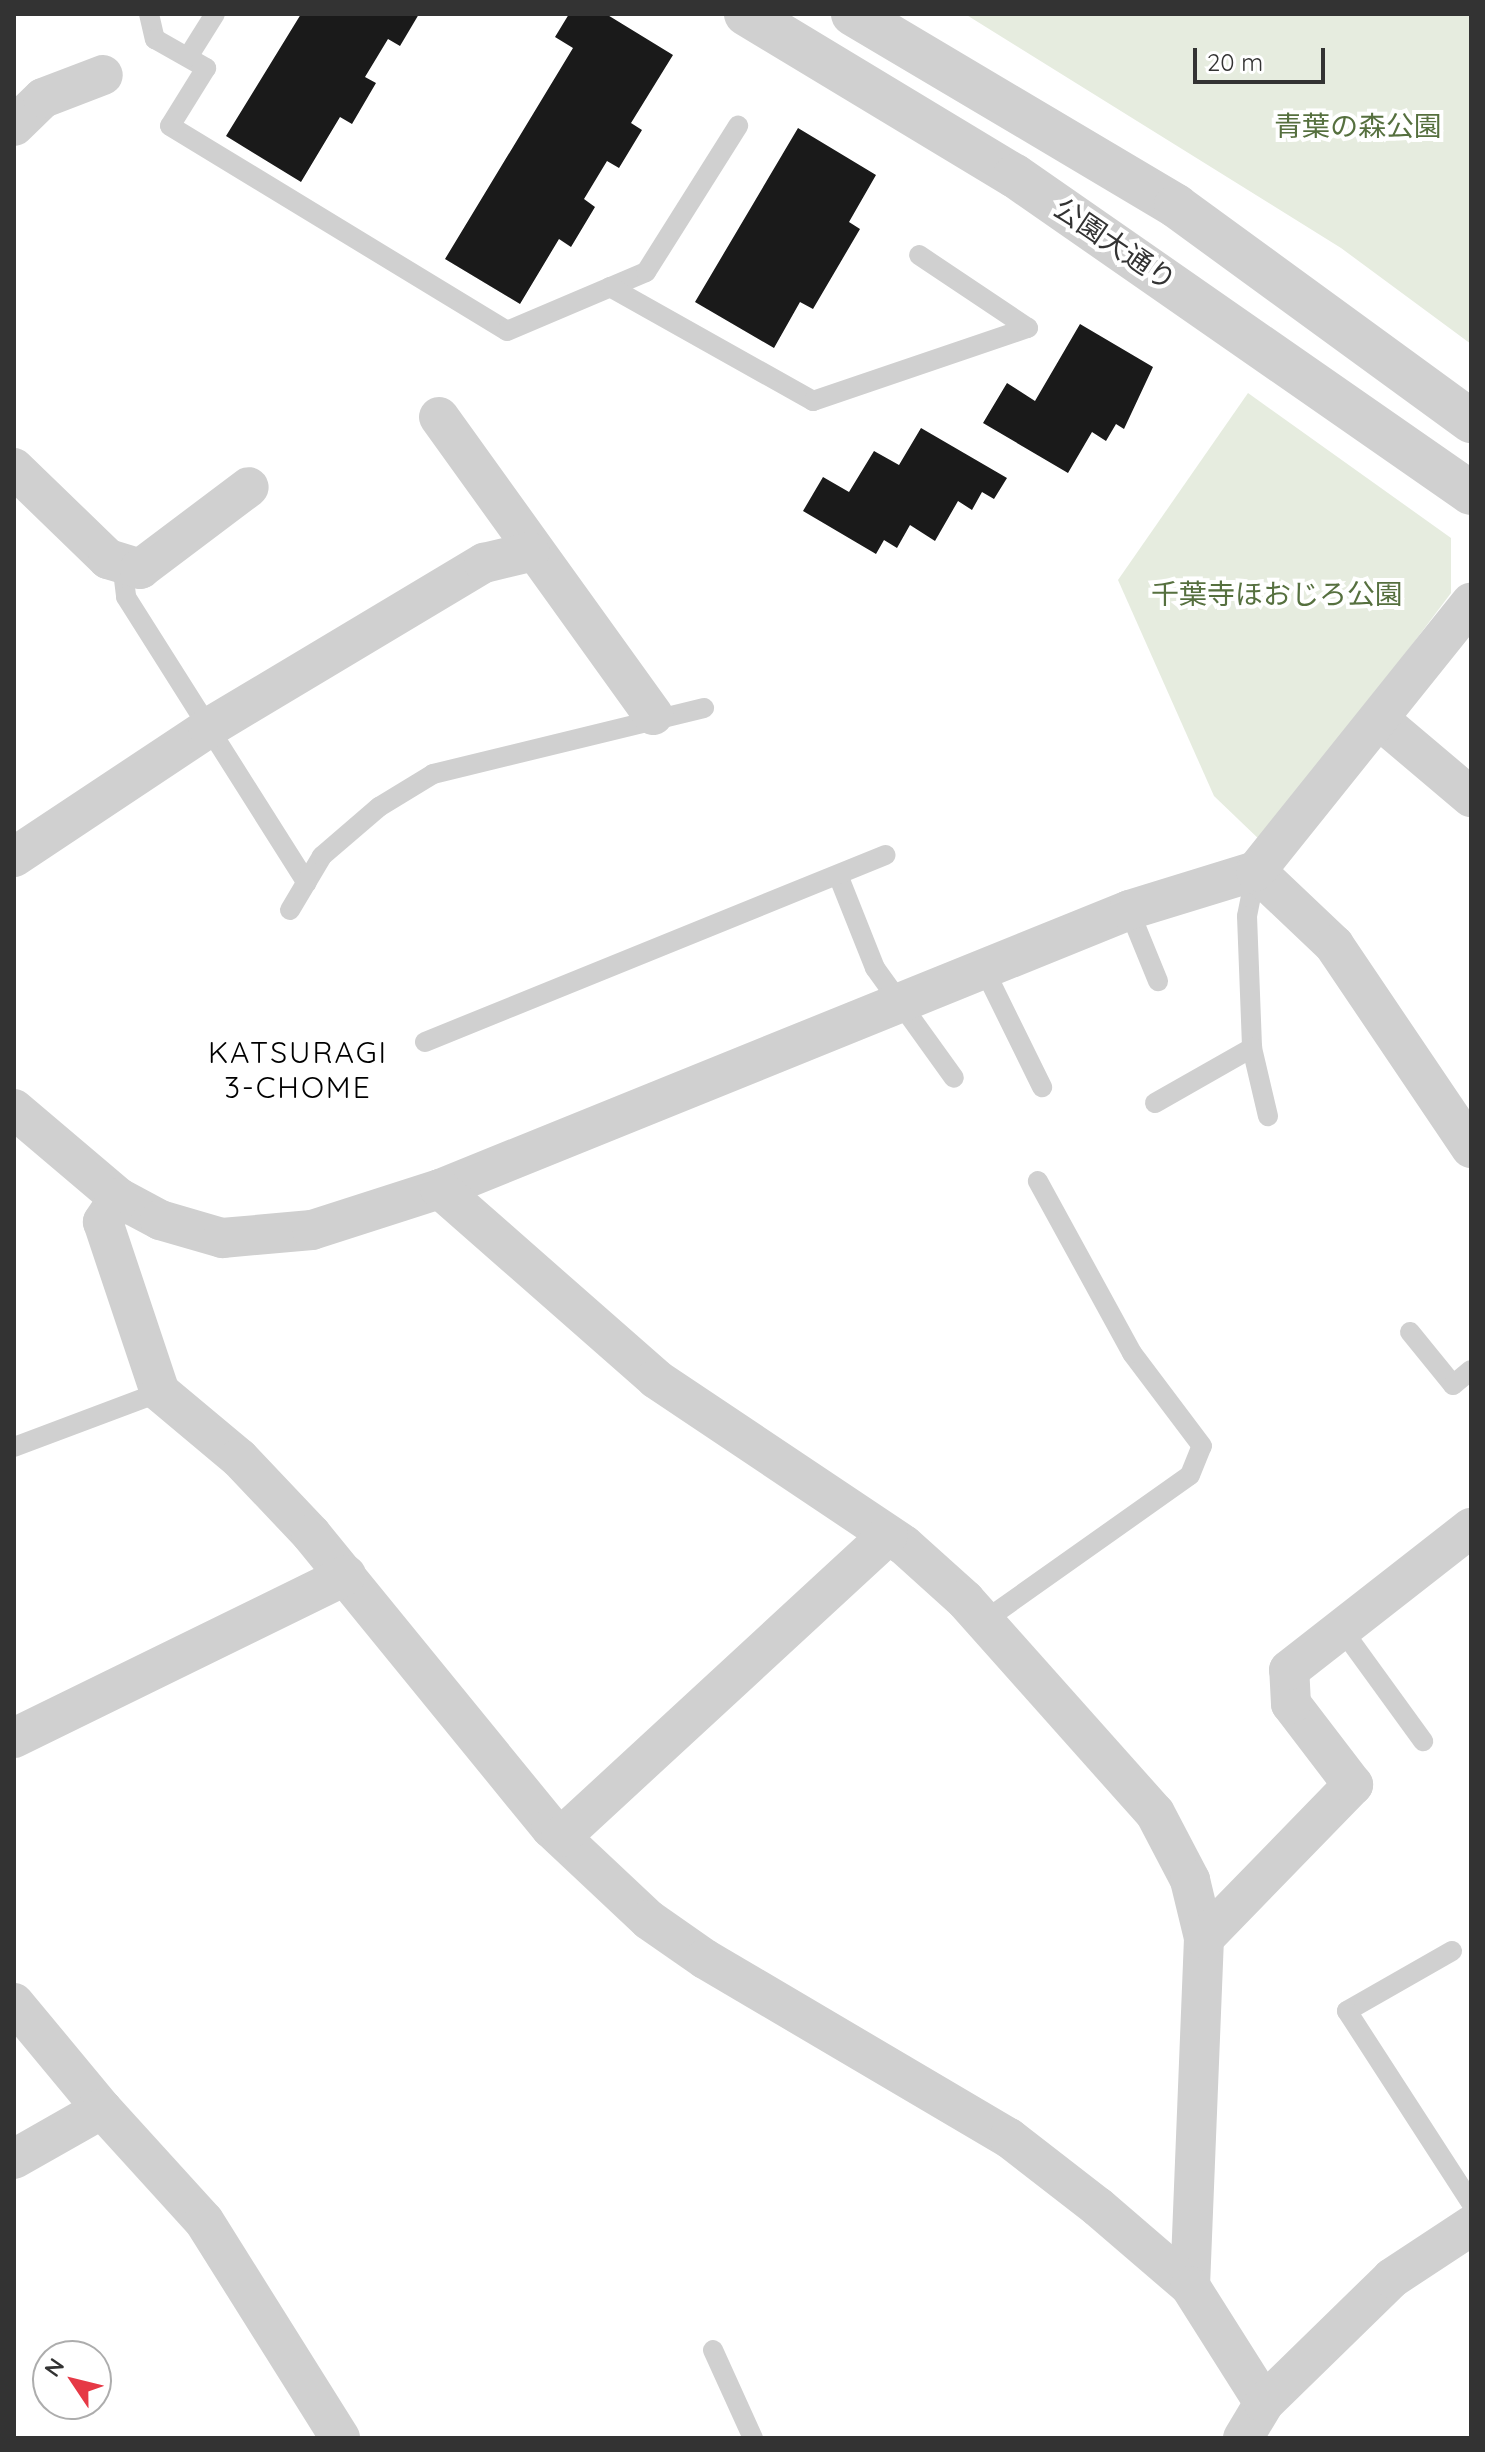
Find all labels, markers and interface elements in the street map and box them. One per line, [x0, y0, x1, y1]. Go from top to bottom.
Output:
scale bar [1197, 32, 1329, 82]
text: 20 m [1207, 47, 1263, 77]
park label: 青葉の森公園 [1274, 109, 1442, 143]
street label: 公園大通り [1048, 191, 1182, 297]
park label: 千葉寺ほおじろ公園 [1151, 577, 1403, 611]
district label: KATSURAGI 3-CHOME [208, 1034, 388, 1104]
north arrow [32, 2340, 112, 2420]
text: N [38, 2353, 70, 2382]

